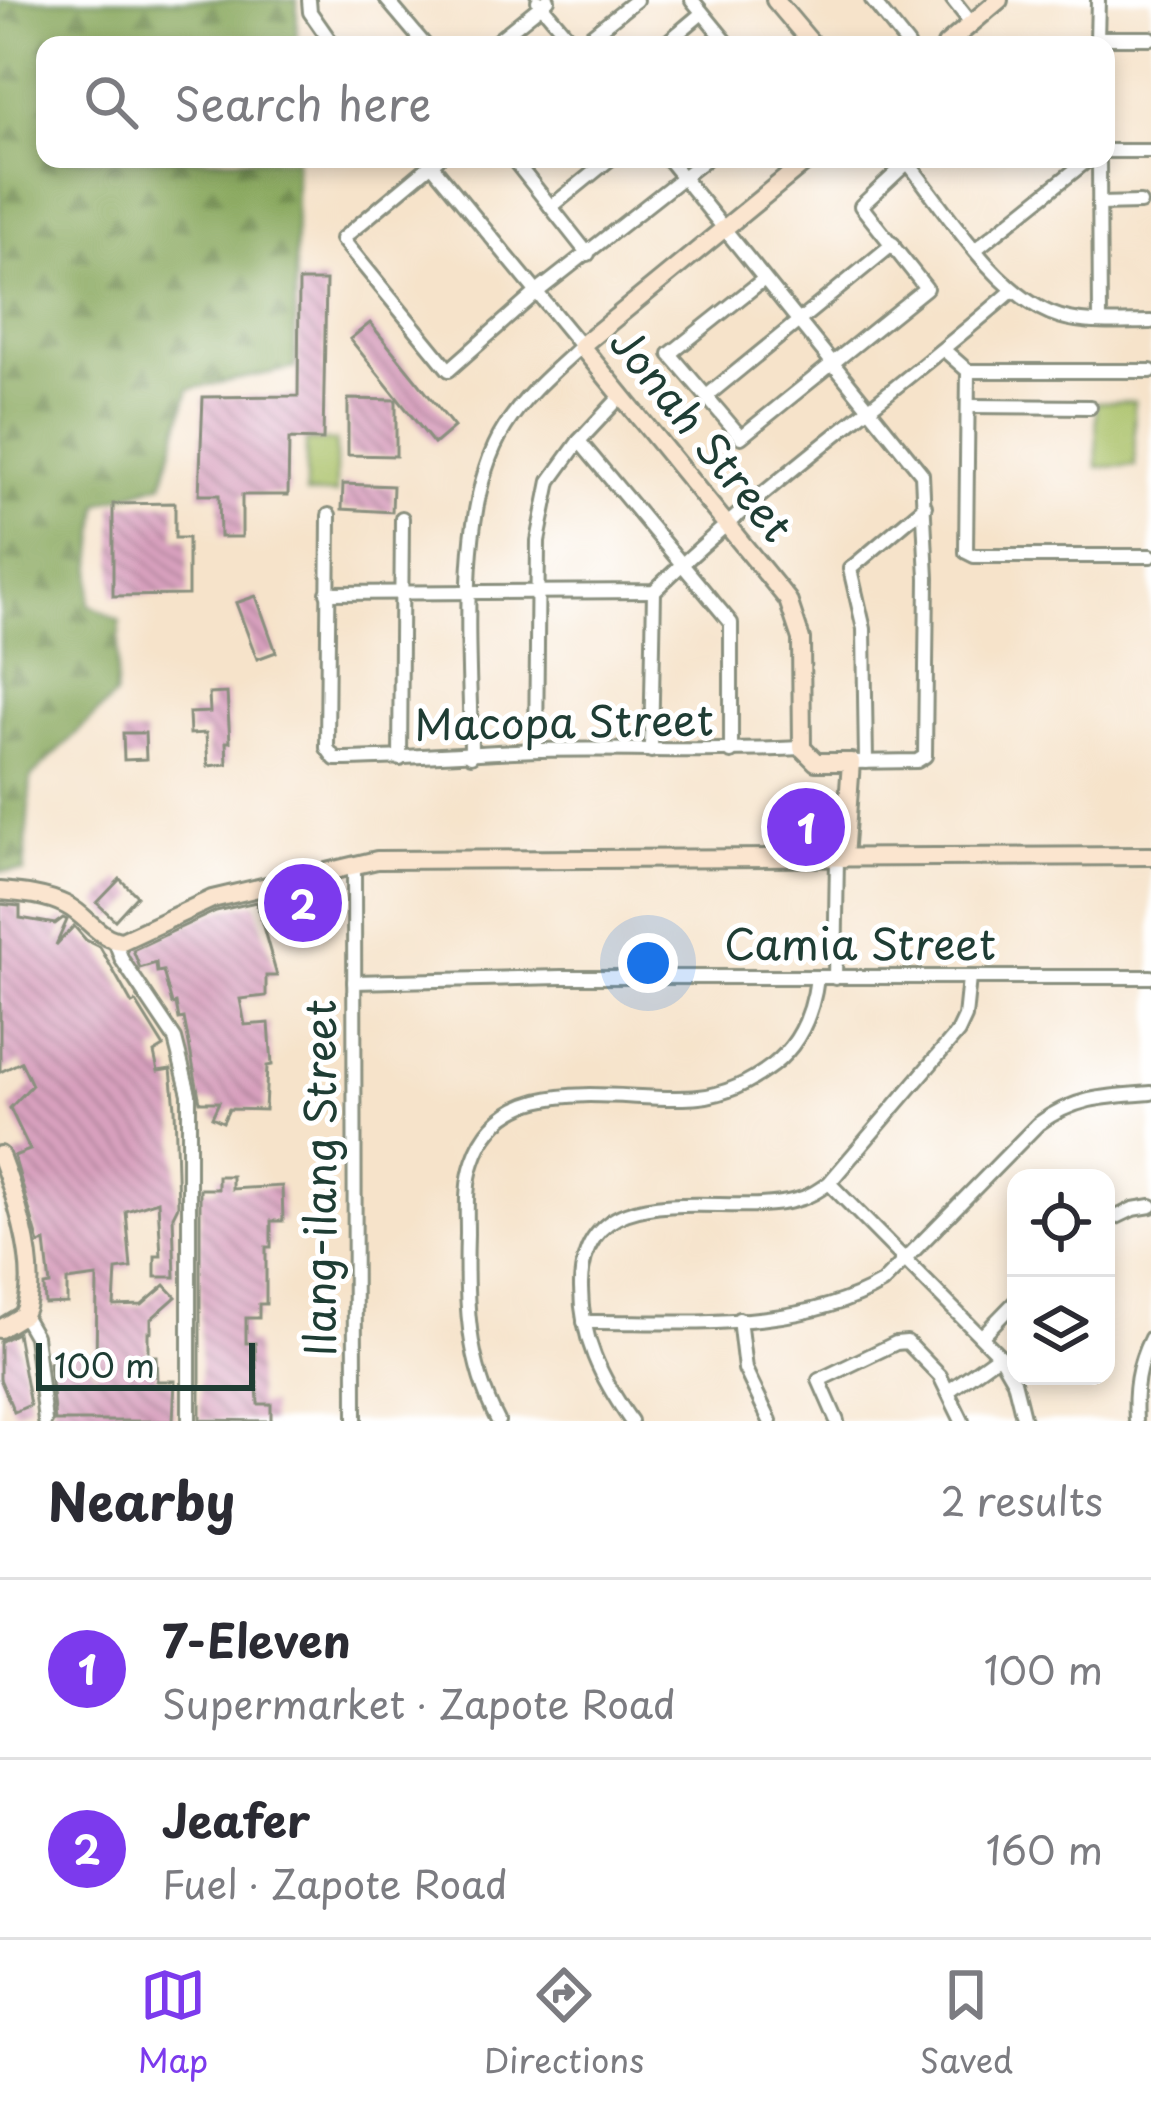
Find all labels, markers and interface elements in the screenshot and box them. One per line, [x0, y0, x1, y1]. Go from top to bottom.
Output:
search box [36, 36, 1115, 168]
text: Search here [174, 68, 431, 136]
icon: search [78, 69, 144, 135]
street label: Jonah Street [597, 312, 809, 554]
street label: Macopa Street [414, 686, 714, 755]
pin: 1 [767, 782, 845, 872]
pin: 2 [264, 858, 342, 948]
street label: Camia Street [724, 911, 996, 974]
your location [618, 933, 678, 993]
street label: Ilang-ilang Street [287, 999, 350, 1357]
map controls [1007, 1169, 1115, 1385]
button: locate [1007, 1169, 1115, 1277]
button: layers [1007, 1277, 1115, 1385]
scale bar [36, 1337, 255, 1390]
text: 100 m [54, 1339, 155, 1389]
text: Nearby [48, 1461, 235, 1538]
text: 2 results [941, 1470, 1103, 1529]
text: 7-Eleven [162, 1605, 351, 1673]
text: 1 [78, 1639, 96, 1698]
text: 100 m [984, 1639, 1103, 1698]
text: Supermarket · Zapote Road [162, 1673, 676, 1732]
text: Jeafer [162, 1785, 310, 1853]
text: 2 [73, 1819, 101, 1878]
text: 160 m [986, 1819, 1103, 1878]
text: Fuel · Zapote Road [162, 1853, 508, 1912]
tab: Map [138, 1962, 208, 2084]
tab: Directions [484, 1962, 644, 2084]
tab: Saved [920, 1962, 1013, 2084]

